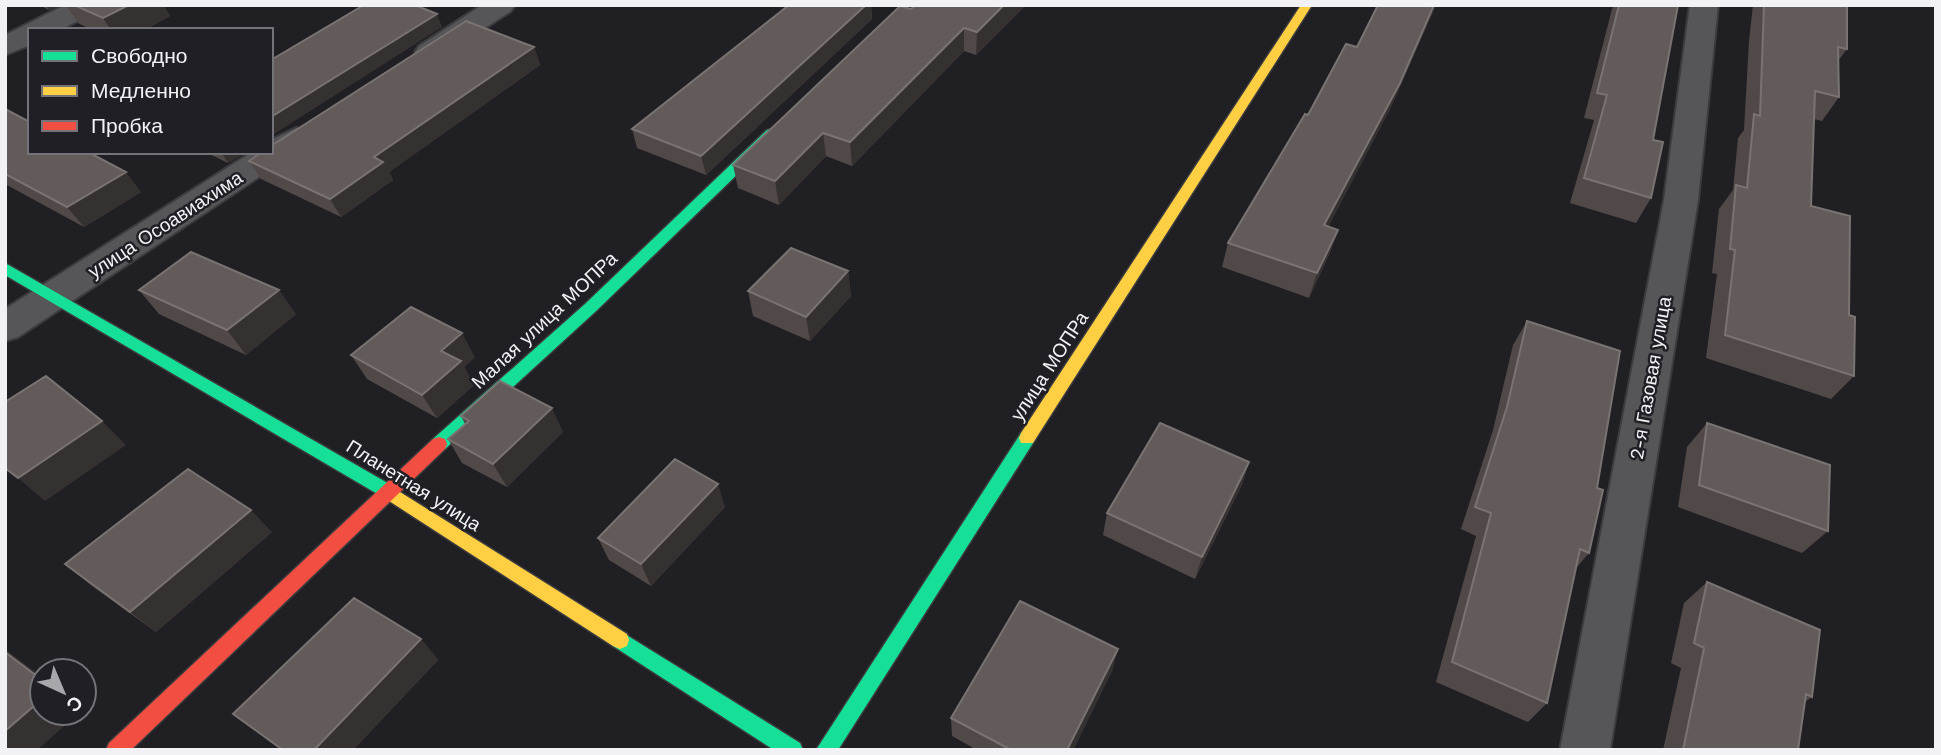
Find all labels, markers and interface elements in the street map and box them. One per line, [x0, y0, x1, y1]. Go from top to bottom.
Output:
legend [28, 28, 273, 154]
text: Свободно [91, 43, 188, 68]
text: Медленно [91, 78, 191, 103]
text: Пробка [91, 113, 163, 138]
street label: улица Осоавиахима [84, 166, 247, 283]
street label: Малая улица МОПРа [467, 247, 622, 394]
street label: 2-я Газовая улица [1625, 294, 1676, 461]
street label: улица МОПРа [1006, 307, 1093, 425]
street label: Планетная улица [342, 435, 486, 536]
north arrow [28, 657, 98, 727]
text: С [61, 691, 87, 717]

